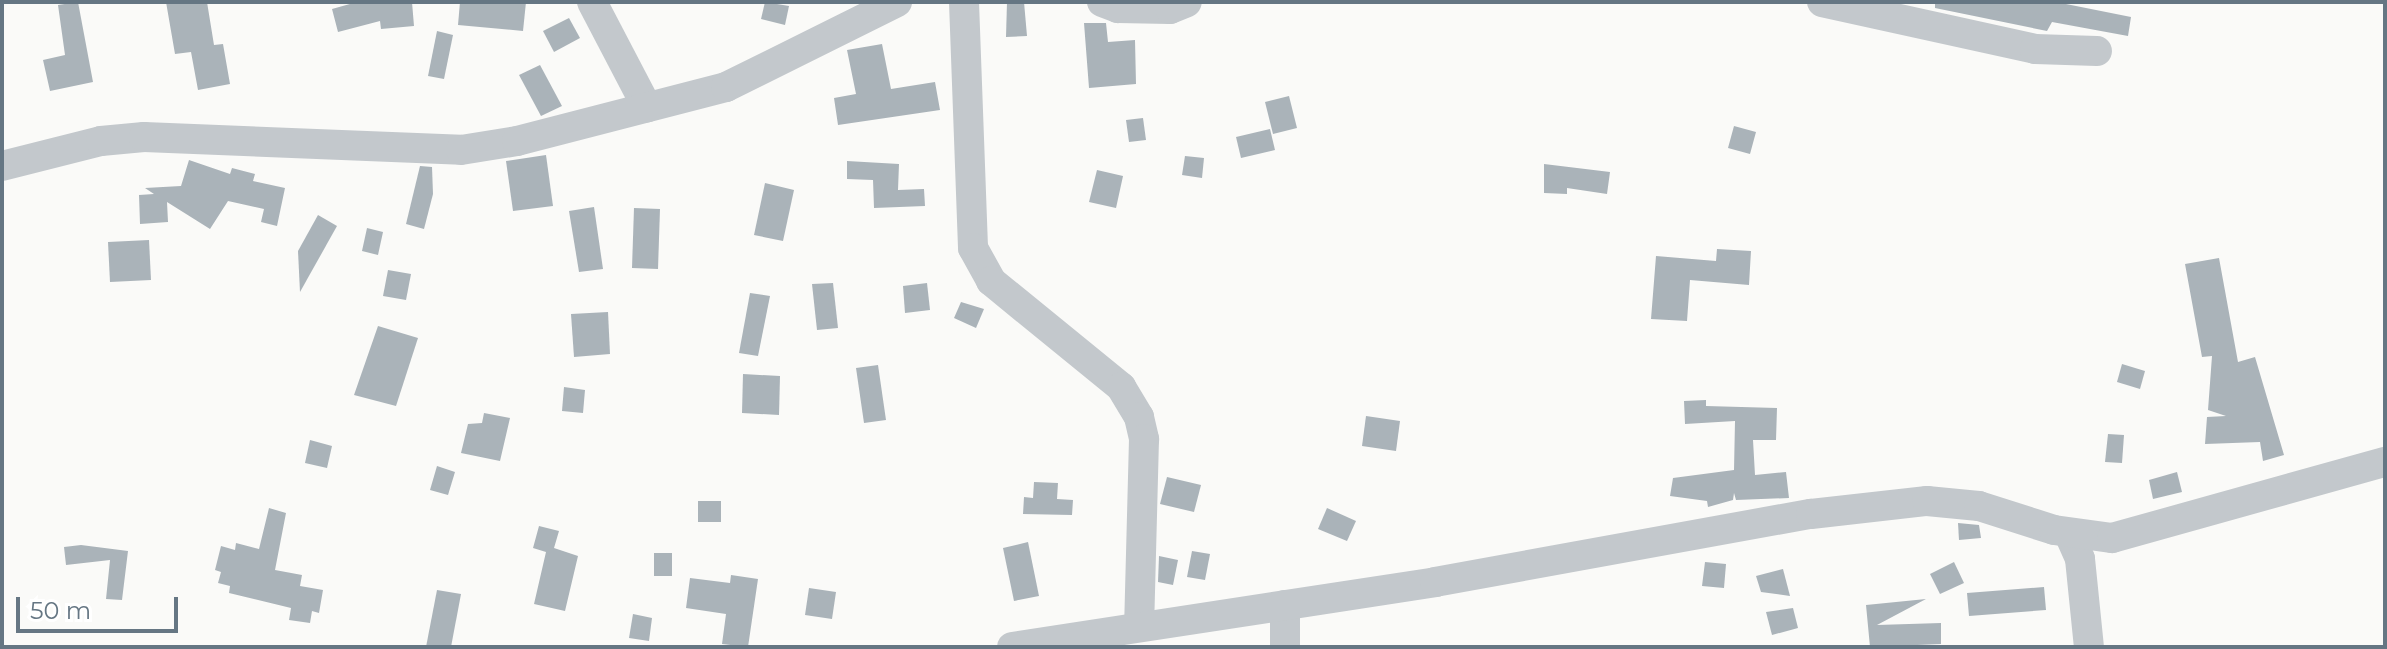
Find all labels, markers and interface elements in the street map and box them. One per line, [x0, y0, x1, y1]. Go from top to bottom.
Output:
scale bar [20, 581, 182, 631]
text: 50 m [30, 596, 91, 625]

